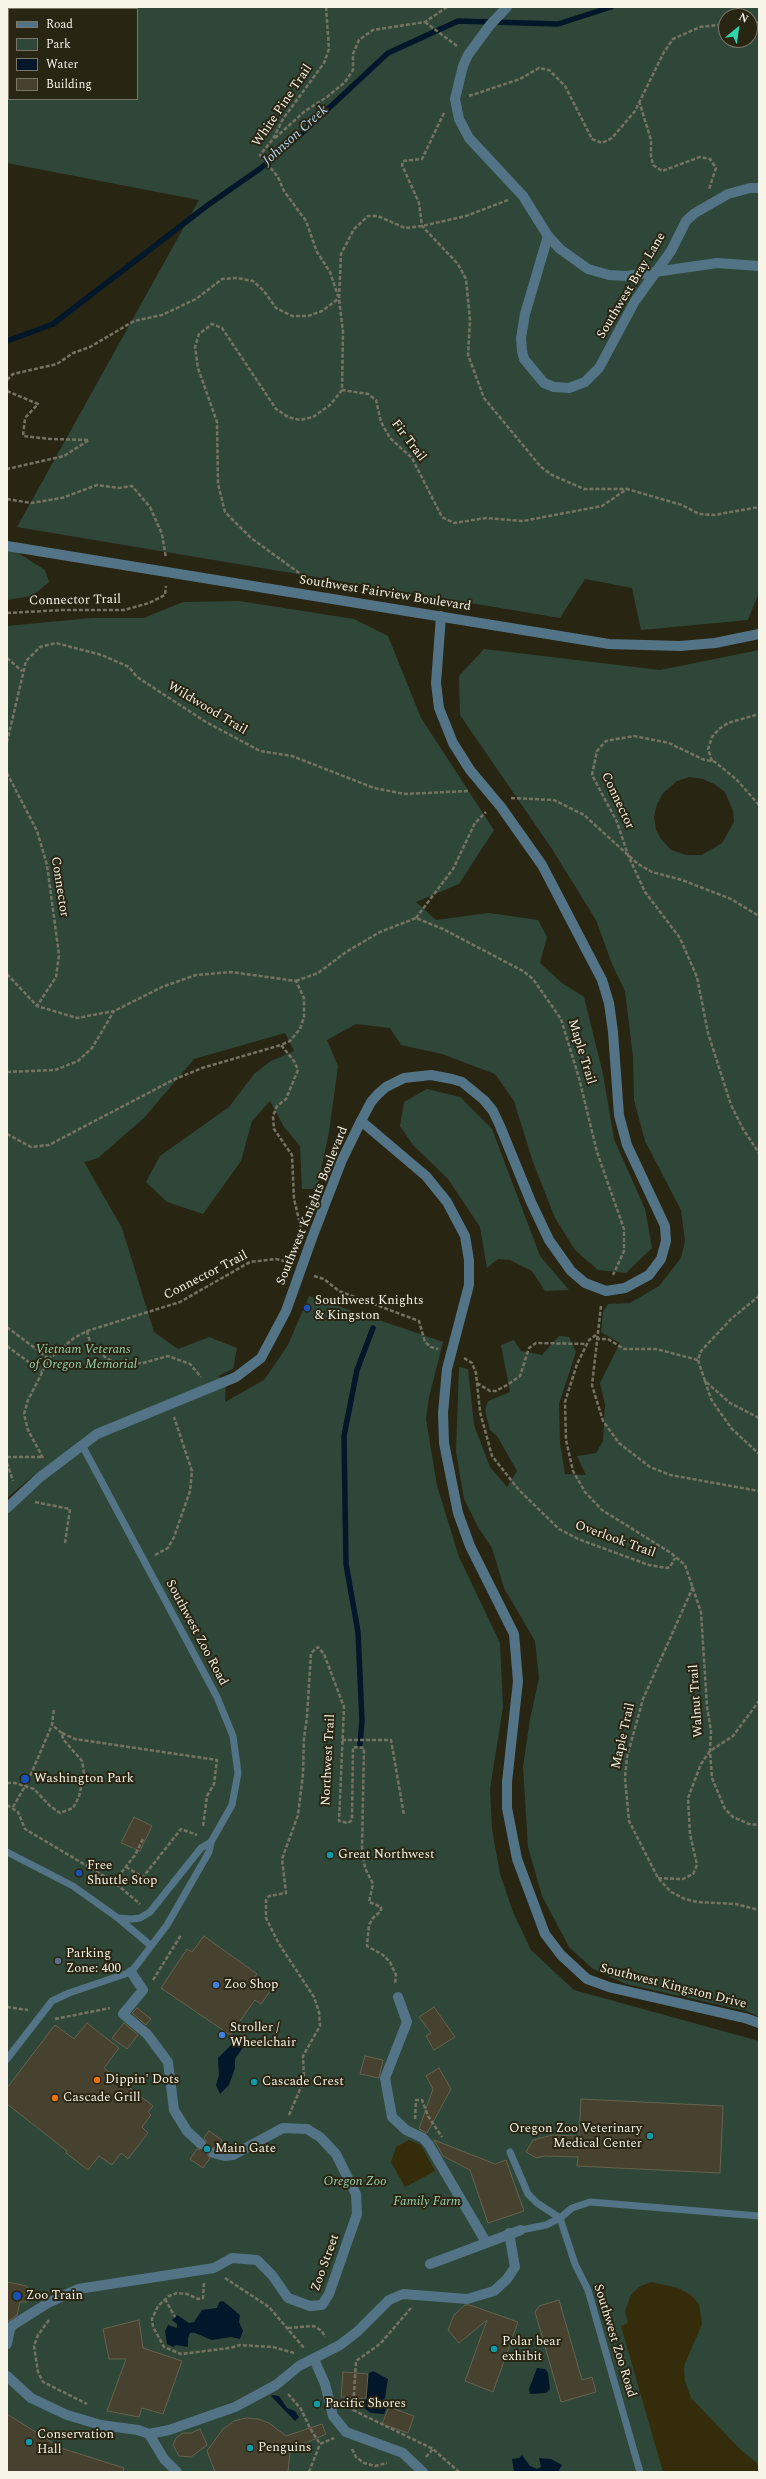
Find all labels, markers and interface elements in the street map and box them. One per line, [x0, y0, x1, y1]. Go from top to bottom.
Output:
legend [8, 8, 138, 100]
north arrow [718, 8, 758, 48]
text: N [736, 8, 752, 28]
text: Road [46, 15, 73, 34]
text: Park [46, 35, 71, 54]
text: Water [46, 55, 78, 74]
street label: White Pine Trail [250, 62, 316, 150]
text: Building [46, 75, 92, 94]
water label: Johnson Creek [260, 102, 332, 170]
street label: Southwest Bray Lane [594, 230, 670, 342]
street label: Fir Trail [387, 417, 429, 465]
street label: Southwest Fairview Boulevard [298, 573, 472, 615]
street label: Connector Trail [29, 592, 121, 610]
street label: Wildwood Trail [164, 679, 250, 739]
street label: Connector [597, 770, 637, 832]
street label: Connector [47, 856, 71, 918]
street label: Maple Trail [564, 1017, 598, 1087]
street label: Southwest Knights Boulevard [274, 1124, 352, 1288]
street label: Connector Trail [161, 1248, 251, 1304]
place label: Southwest Knights & Kingston [315, 1293, 424, 1324]
marker: Southwest Knights & Kingston [302, 1303, 312, 1313]
park label: Vietnam Veterans of Oregon Memorial [29, 1342, 137, 1373]
street label: Overlook Trail [572, 1518, 658, 1562]
street label: Southwest Zoo Road [161, 1577, 231, 1689]
street label: Walnut Trail [687, 1664, 707, 1738]
street label: Maple Trail [609, 1701, 639, 1771]
street label: Northwest Trail [319, 1714, 339, 1806]
place label: Washington Park [34, 1771, 134, 1787]
marker: Washington Park [19, 1773, 31, 1785]
place label: Great Northwest [338, 1847, 434, 1863]
marker: Great Northwest [325, 1850, 335, 1860]
place label: Free Shuttle Stop [87, 1858, 157, 1889]
marker: Free Shuttle Stop [74, 1868, 84, 1878]
place label: Parking Zone: 400 [66, 1946, 121, 1977]
marker: Parking Zone: 400 [53, 1956, 63, 1966]
street label: Southwest Kingston Drive [598, 1961, 748, 2013]
place label: Zoo Shop [224, 1977, 278, 1993]
marker: Zoo Shop [211, 1980, 221, 1990]
place label: Stroller / Wheelchair [230, 2020, 296, 2051]
marker: Stroller / Wheelchair [217, 2030, 227, 2040]
place label: Dippin' Dots [105, 2072, 179, 2088]
place label: Cascade Crest [262, 2074, 344, 2090]
marker: Dippin' Dots [92, 2075, 102, 2085]
marker: Cascade Crest [249, 2077, 259, 2087]
place label: Cascade Grill [63, 2090, 141, 2106]
marker: Cascade Grill [50, 2093, 60, 2103]
place label: Oregon Zoo Veterinary Medical Center [509, 2121, 642, 2152]
marker: Oregon Zoo Veterinary Medical Center [645, 2131, 655, 2141]
place label: Main Gate [215, 2141, 276, 2157]
marker: Main Gate [202, 2144, 212, 2154]
park label: Oregon Zoo [323, 2174, 387, 2190]
park label: Family Farm [393, 2194, 461, 2210]
street label: Zoo Street [308, 2232, 344, 2294]
street label: Southwest Zoo Road [589, 2282, 639, 2400]
place label: Zoo Train [26, 2288, 83, 2304]
marker: Zoo Train [11, 2290, 23, 2302]
place label: Polar bear exhibit [502, 2334, 561, 2365]
marker: Polar bear exhibit [489, 2344, 499, 2354]
place label: Pacific Shores [325, 2396, 406, 2412]
marker: Pacific Shores [312, 2399, 322, 2409]
place label: Conservation Hall [37, 2427, 114, 2458]
marker: Conservation Hall [24, 2437, 34, 2447]
place label: Penguins [258, 2440, 311, 2456]
marker: Penguins [245, 2443, 255, 2453]

